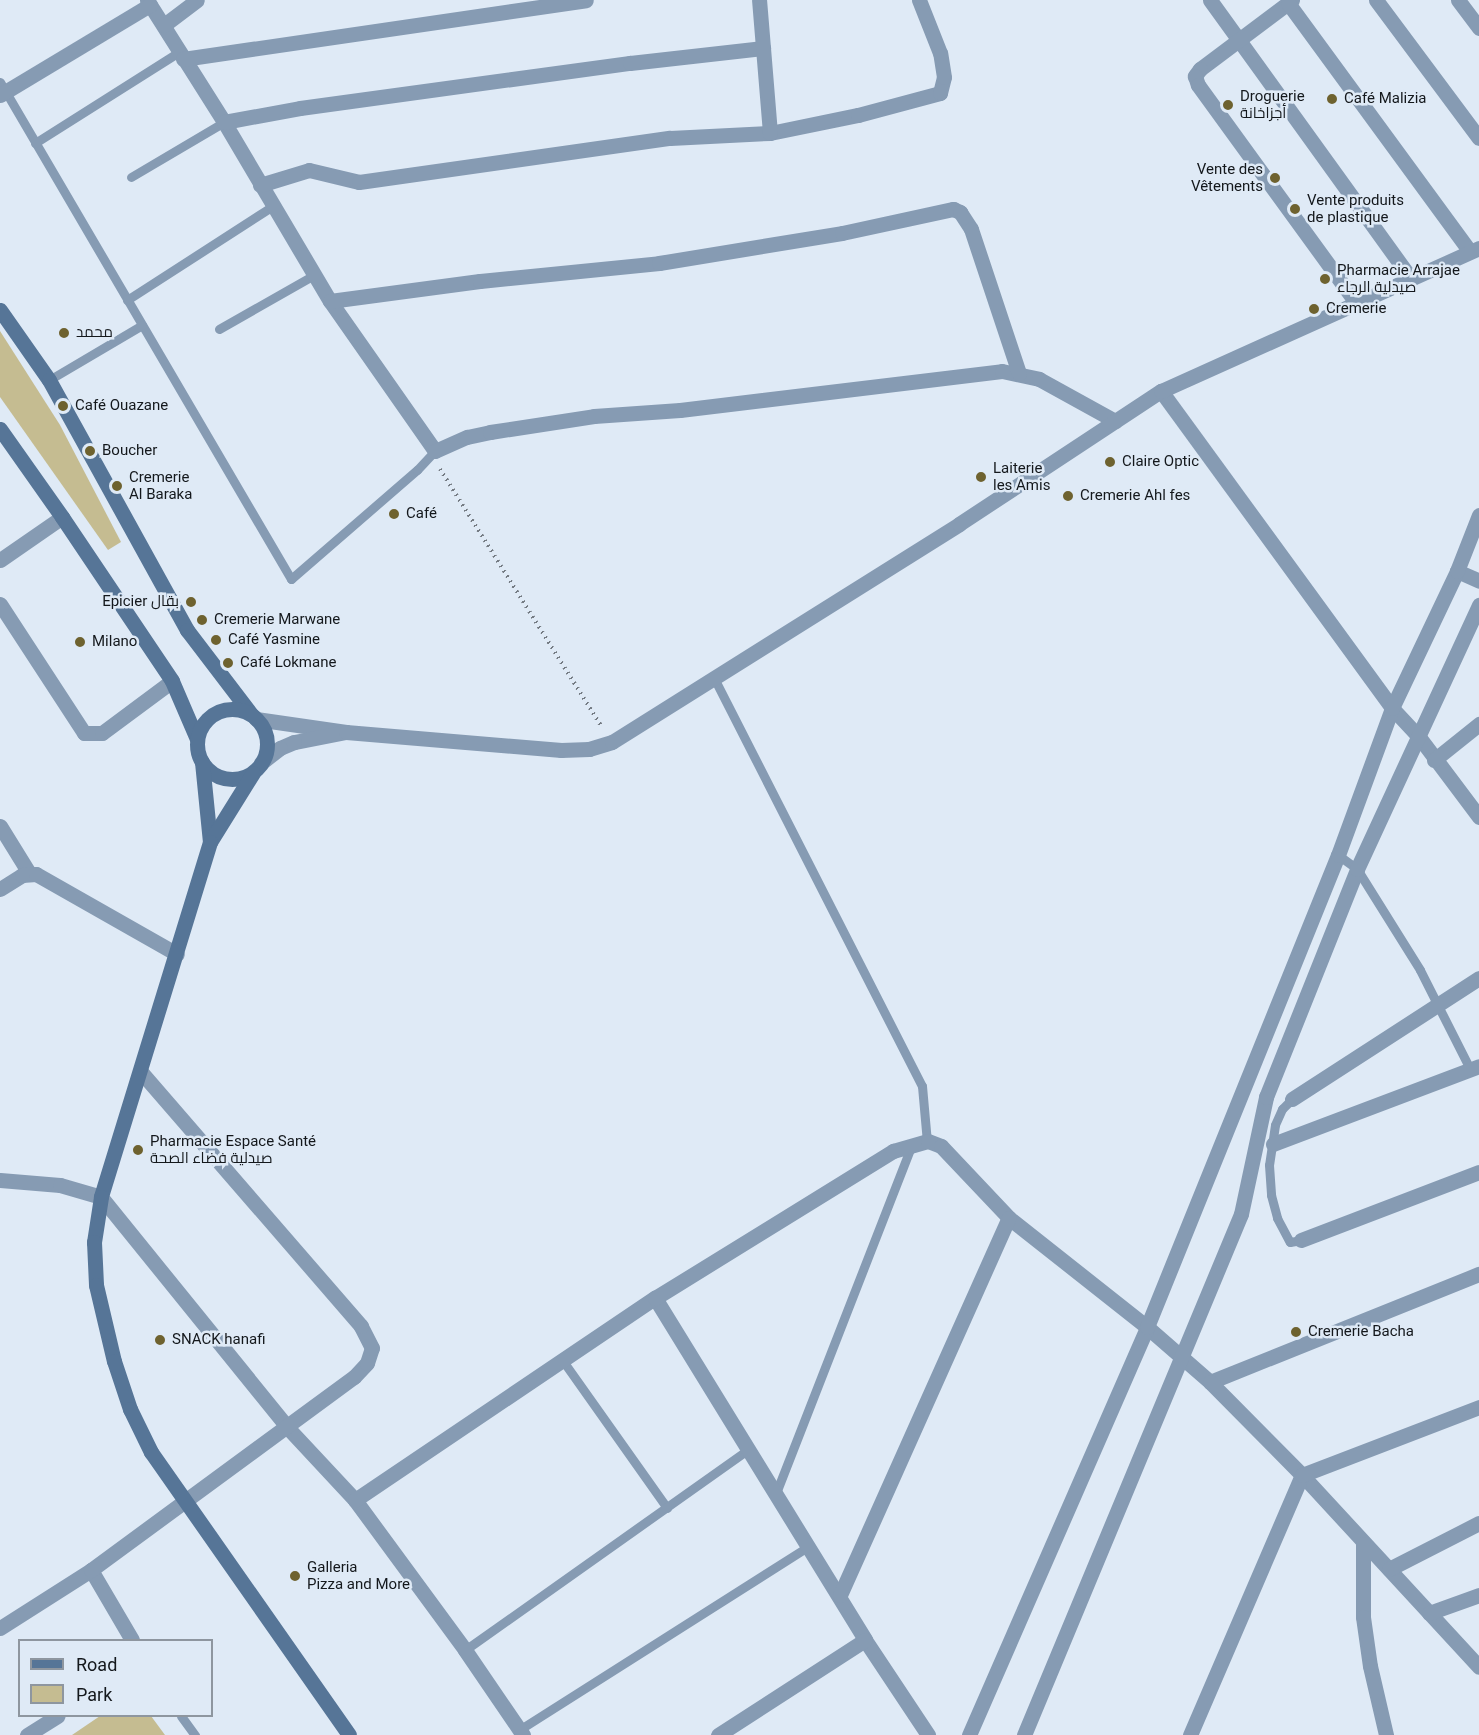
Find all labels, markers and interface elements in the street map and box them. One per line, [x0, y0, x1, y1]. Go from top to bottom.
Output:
place label: Droguerie أجزاخانة [1240, 87, 1305, 122]
place label: Café Malizia [1344, 90, 1426, 108]
marker: Café Malizia [1325, 92, 1339, 106]
marker: Droguerie أجزاخانة [1221, 98, 1235, 112]
place label: Vente des Vêtements [1191, 160, 1263, 195]
marker: Vente des Vêtements [1268, 171, 1282, 185]
place label: Vente produits de plastique [1307, 191, 1404, 226]
marker: Vente produits de plastique [1288, 202, 1302, 216]
place label: Pharmacie Arrajae صيدلية الرجاء [1337, 261, 1460, 296]
marker: Pharmacie Arrajae صيدلية الرجاء [1318, 272, 1332, 286]
place label: Cremerie [1326, 300, 1386, 318]
marker: Cremerie [1307, 302, 1321, 316]
place label: محمد [76, 324, 113, 342]
marker: محمد [57, 326, 71, 340]
place label: Café Ouazane [75, 397, 168, 415]
marker: Café Ouazane [56, 399, 70, 413]
place label: Boucher [102, 442, 157, 460]
marker: Boucher [83, 444, 97, 458]
place label: Claire Optic [1122, 453, 1199, 471]
marker: Claire Optic [1103, 455, 1117, 469]
place label: Laiterie les Amis [993, 459, 1050, 494]
place label: Cremerie Al Baraka [129, 468, 192, 503]
marker: Laiterie les Amis [974, 470, 988, 484]
marker: Cremerie Al Baraka [110, 479, 124, 493]
place label: Cremerie Ahl fes [1080, 487, 1190, 505]
marker: Cremerie Ahl fes [1061, 489, 1075, 503]
place label: Café [406, 505, 437, 523]
marker: Café [387, 507, 401, 521]
place label: Epicier بقال [102, 593, 179, 611]
marker: Epicier بقال [184, 595, 198, 609]
place label: Cremerie Marwane [214, 611, 340, 629]
marker: Cremerie Marwane [195, 613, 209, 627]
place label: Café Yasmine [228, 631, 320, 649]
place label: Milano [92, 633, 137, 651]
marker: Café Yasmine [209, 633, 223, 647]
marker: Milano [73, 635, 87, 649]
place label: Café Lokmane [240, 654, 336, 672]
marker: Café Lokmane [221, 656, 235, 670]
place label: Pharmacie Espace Santé صيدلية فضاء الصحة [150, 1132, 316, 1167]
marker: Pharmacie Espace Santé صيدلية فضاء الصحة [131, 1143, 145, 1157]
place label: Cremerie Bacha [1308, 1323, 1414, 1341]
marker: Cremerie Bacha [1289, 1325, 1303, 1339]
place label: SNACK hanafi [172, 1331, 266, 1349]
marker: SNACK hanafi [153, 1333, 167, 1347]
place label: Galleria Pizza and More [307, 1558, 410, 1593]
marker: Galleria Pizza and More [288, 1569, 302, 1583]
legend [18, 1639, 213, 1717]
text: Road [76, 1654, 117, 1675]
text: Park [76, 1684, 112, 1705]

